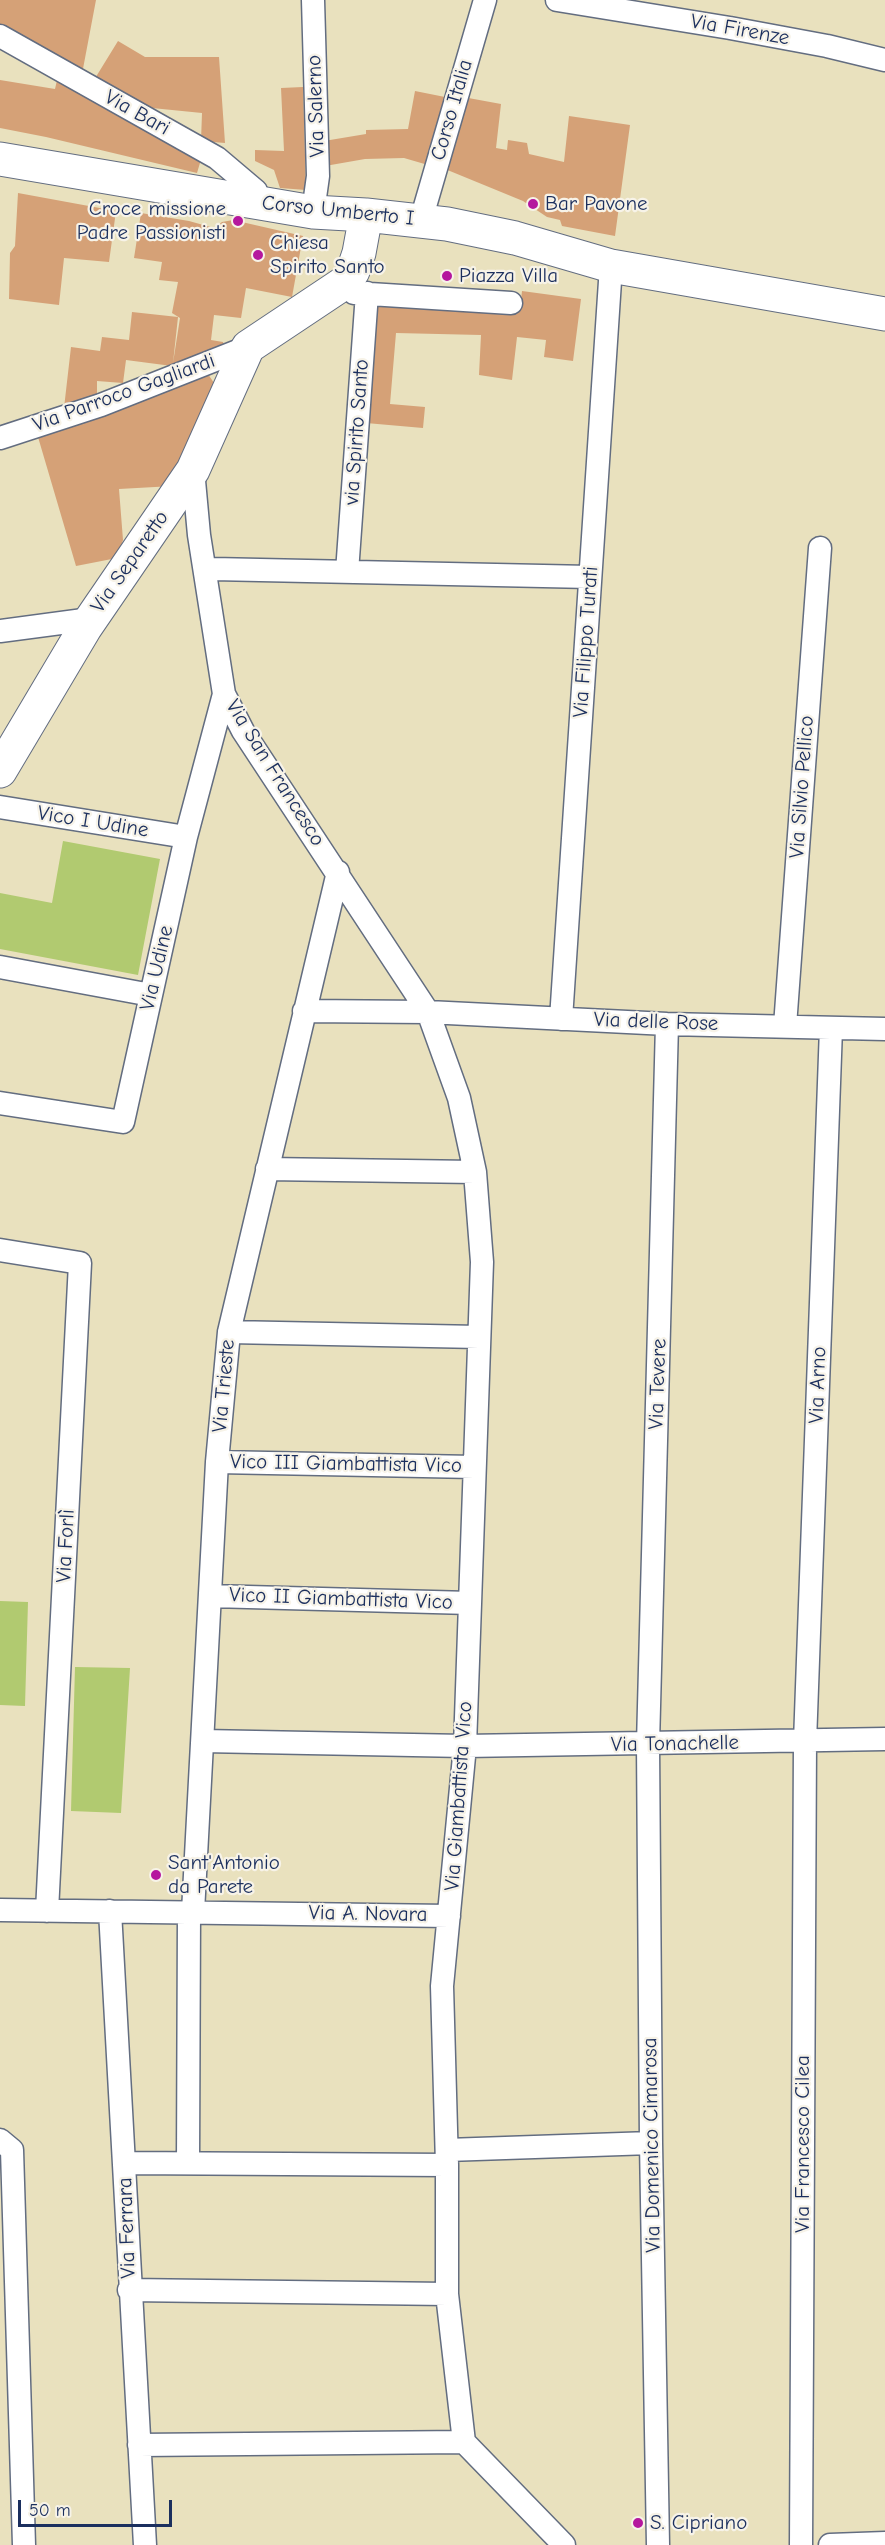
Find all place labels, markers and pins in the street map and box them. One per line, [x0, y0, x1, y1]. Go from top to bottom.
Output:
place label: Bar Pavone [545, 191, 648, 217]
place label: Croce missione Padre Passionisti [77, 196, 226, 246]
marker: Bar Pavone [526, 197, 540, 211]
marker: Croce missione Padre Passionisti [231, 214, 245, 228]
place label: Chiesa Spirito Santo [270, 230, 385, 280]
marker: Chiesa Spirito Santo [251, 248, 265, 262]
place label: Piazza Villa [459, 263, 558, 289]
marker: Piazza Villa [440, 269, 454, 283]
place label: Sant'Antonio da Parete [168, 1850, 280, 1900]
marker: Sant'Antonio da Parete [149, 1868, 163, 1882]
place label: S. Cipriano [650, 2510, 747, 2536]
marker: S. Cipriano [631, 2516, 645, 2530]

